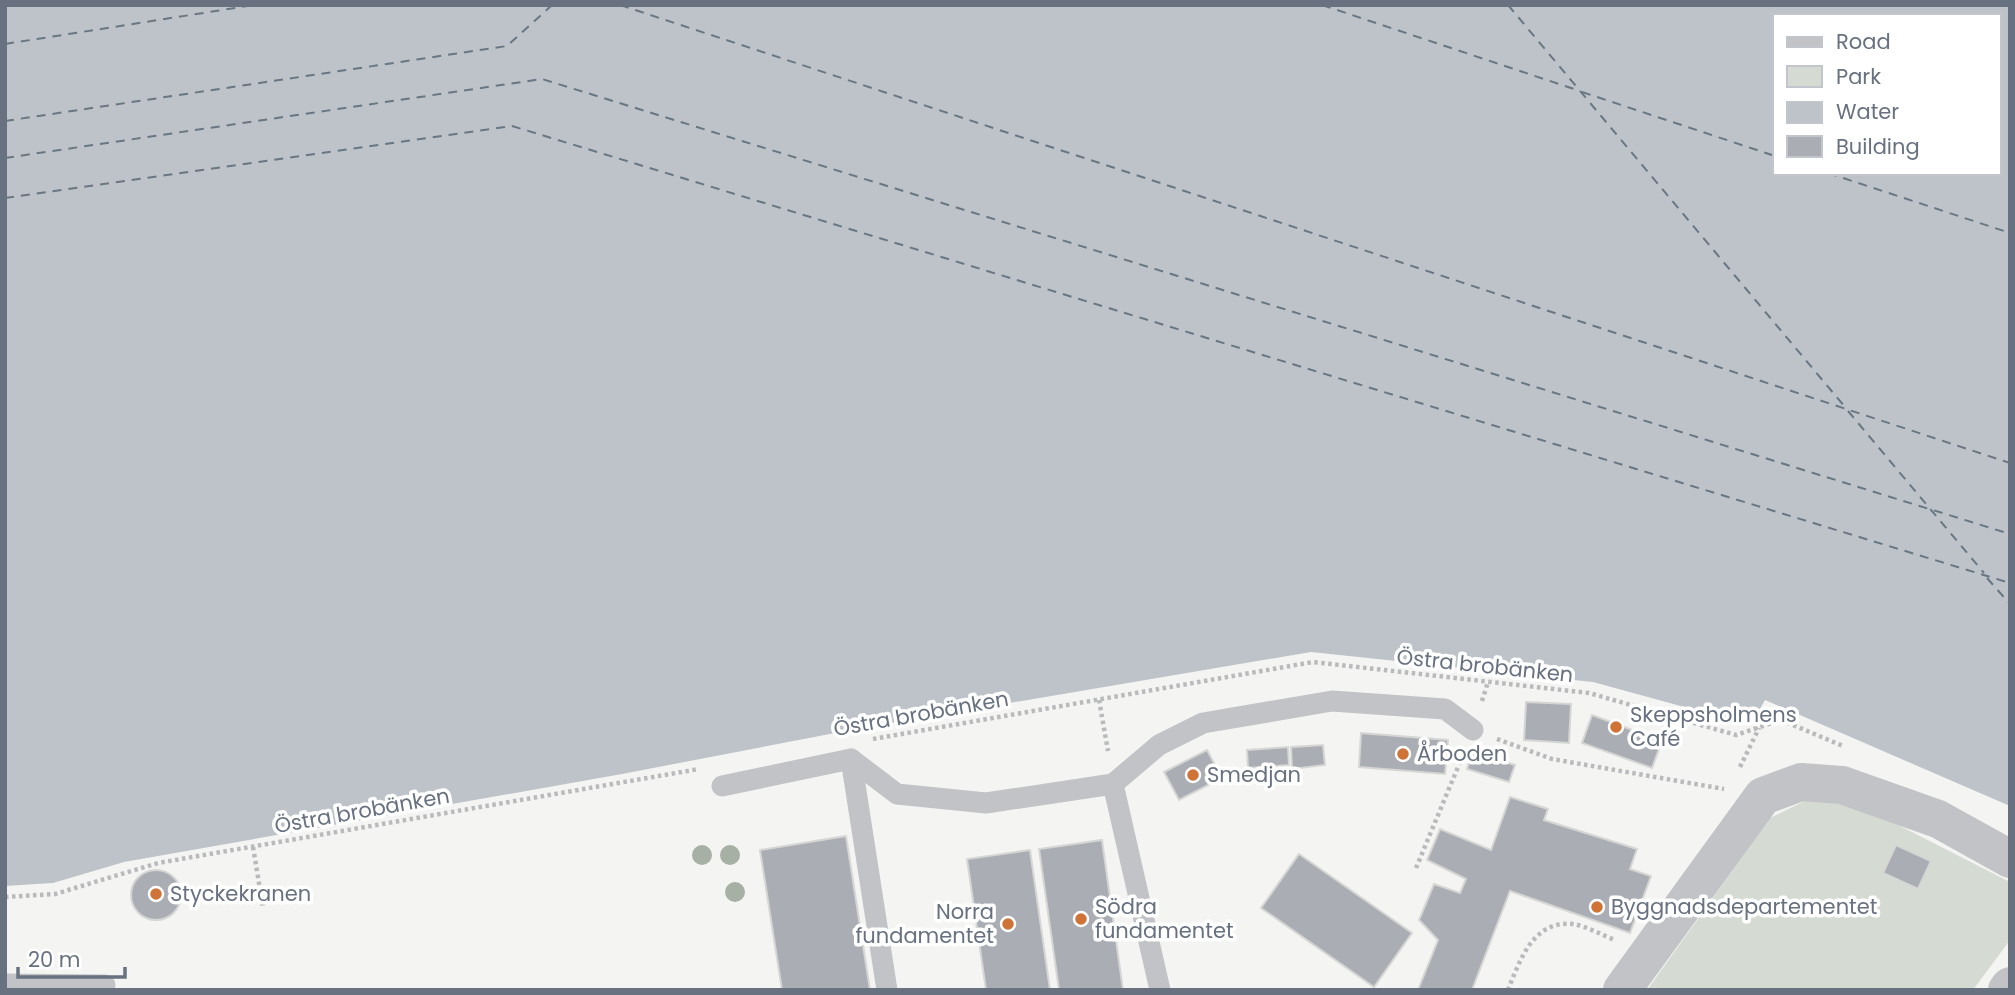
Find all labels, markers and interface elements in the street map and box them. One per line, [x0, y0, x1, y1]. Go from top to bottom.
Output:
legend [1773, 14, 2001, 175]
text: Road [1836, 27, 1891, 56]
text: Park [1836, 62, 1881, 91]
text: Water [1836, 97, 1899, 126]
text: Building [1836, 132, 1920, 161]
street label: Östra brobänken [1395, 642, 1575, 689]
street label: Östra brobänken [831, 684, 1011, 743]
place label: Skeppsholmens Café [1630, 700, 1797, 753]
marker: Skeppsholmens Café [1608, 719, 1624, 735]
place label: Årboden [1417, 739, 1507, 768]
marker: Årboden [1395, 746, 1411, 762]
place label: Smedjan [1207, 760, 1301, 789]
marker: Smedjan [1185, 767, 1201, 783]
street label: Östra brobänken [272, 781, 452, 840]
place label: Styckekranen [170, 879, 311, 908]
marker: Styckekranen [148, 886, 164, 902]
place label: Södra fundamentet [1095, 892, 1234, 945]
place label: Byggnadsdepartementet [1611, 892, 1877, 921]
place label: Norra fundamentet [855, 897, 994, 950]
marker: Byggnadsdepartementet [1589, 899, 1605, 915]
marker: Södra fundamentet [1073, 911, 1089, 927]
marker: Norra fundamentet [1000, 916, 1016, 932]
scale bar [18, 936, 124, 980]
text: 20 m [28, 945, 81, 974]

